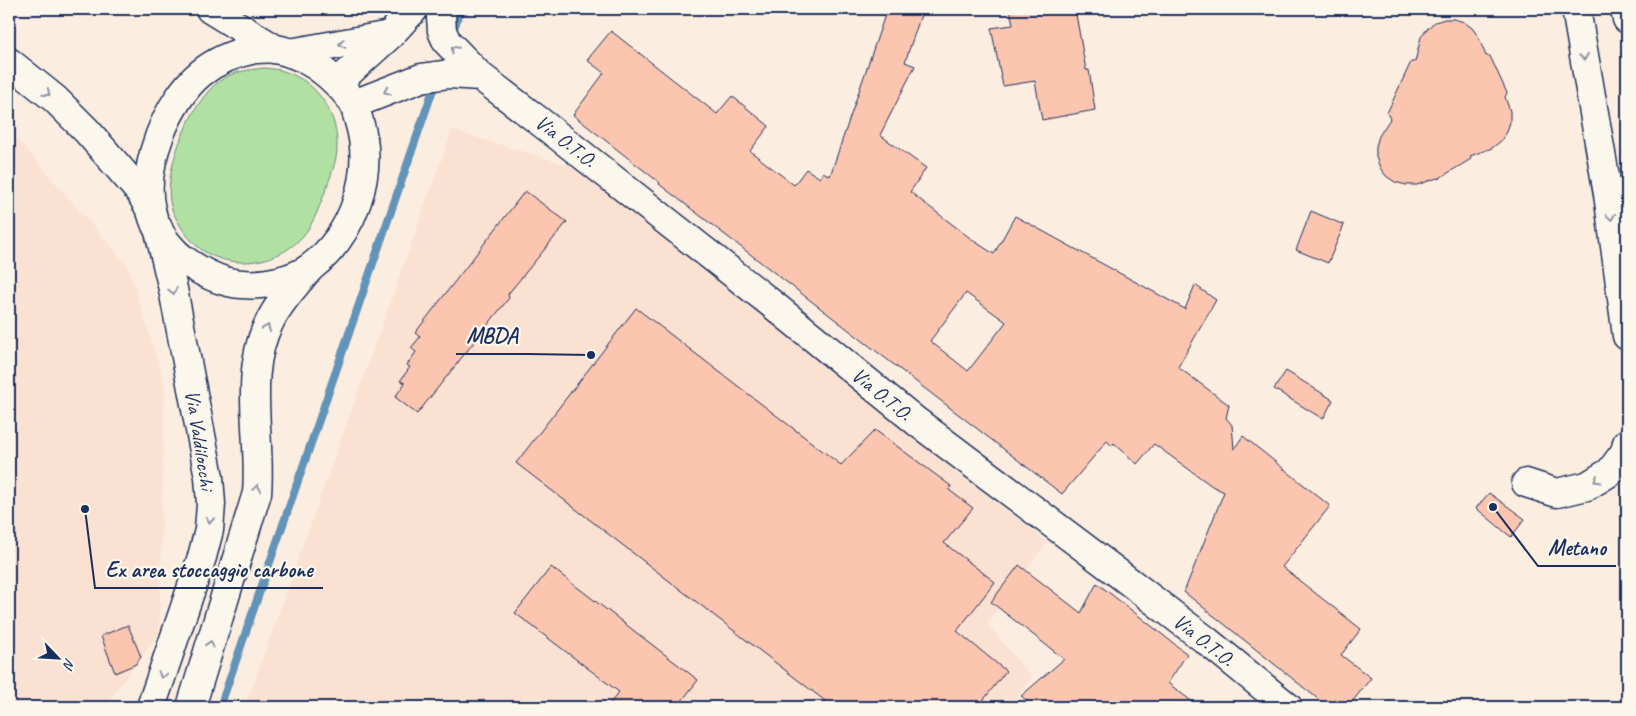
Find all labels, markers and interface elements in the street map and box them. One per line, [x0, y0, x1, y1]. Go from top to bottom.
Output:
one-way arrow [337, 38, 346, 49]
one-way arrow [451, 46, 460, 55]
one-way arrow [1578, 53, 1588, 61]
one-way arrow [383, 85, 392, 95]
one-way arrow [41, 87, 50, 95]
street label: Via O.T.O. [530, 109, 602, 174]
one-way arrow [1605, 213, 1616, 221]
one-way arrow [167, 287, 178, 296]
callout: MBDA [456, 317, 528, 354]
text: MBDA [466, 322, 519, 350]
one-way arrow [260, 324, 271, 333]
street label: Via O.T.O. [846, 362, 918, 427]
street label: Via Valdilocchi [179, 388, 221, 495]
one-way arrow [1594, 473, 1603, 483]
one-way arrow [251, 484, 262, 492]
one-way arrow [204, 516, 215, 524]
callout: Metano [1538, 529, 1616, 566]
text: Metano [1548, 534, 1608, 562]
callout: Ex area stoccaggio carbone [95, 551, 323, 588]
text: Ex area stoccaggio carbone [106, 556, 315, 584]
street label: Via O.T.O. [1168, 608, 1240, 673]
north arrow [32, 634, 82, 684]
one-way arrow [205, 640, 215, 648]
text: N [59, 656, 79, 673]
one-way arrow [157, 670, 167, 679]

